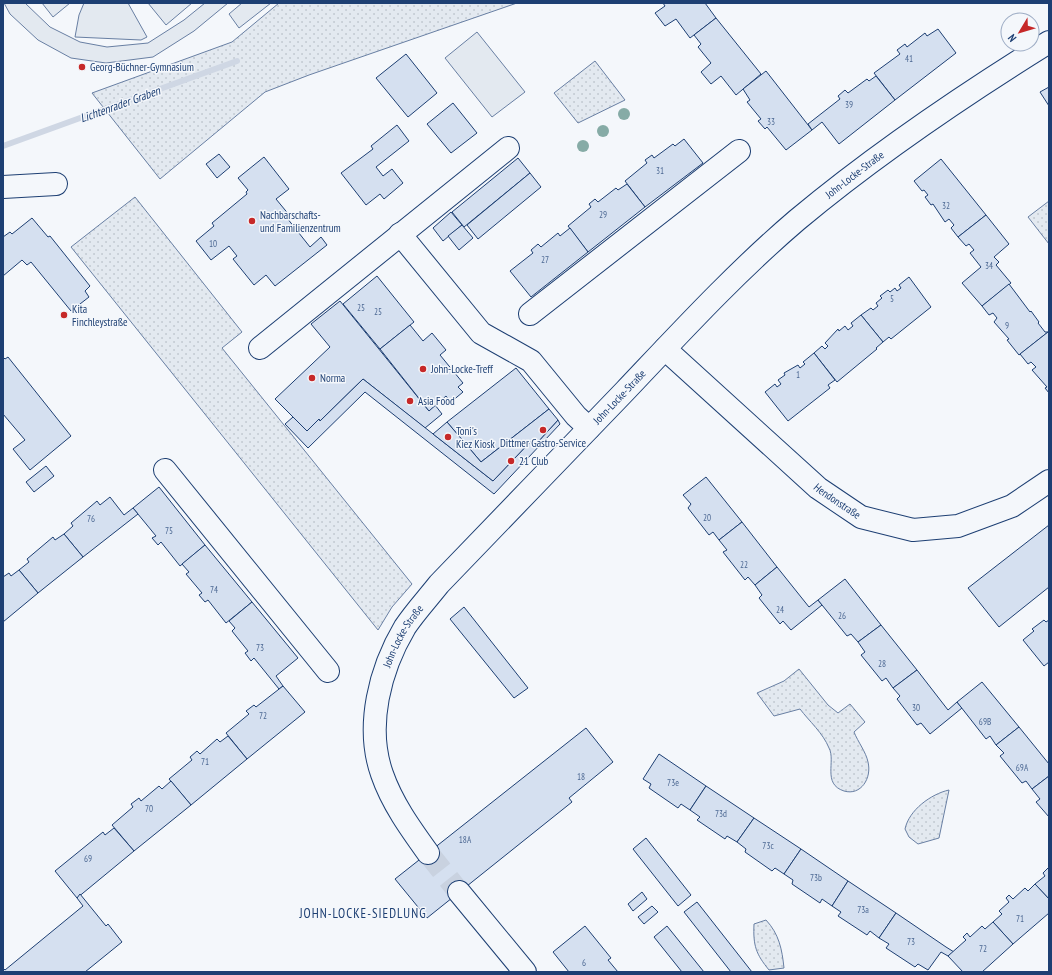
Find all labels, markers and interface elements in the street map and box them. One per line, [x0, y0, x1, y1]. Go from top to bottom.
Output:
north arrow [1000, 12, 1040, 52]
text: N [1005, 31, 1019, 45]
house number: 41 [905, 53, 913, 64]
place label: Georg-Büchner-Gymnasium [90, 60, 194, 74]
marker: Georg-Büchner-Gymnasium [77, 62, 87, 72]
water label: Lichtenrader Graben [78, 82, 163, 125]
house number: 39 [845, 99, 853, 110]
house number: 33 [767, 116, 775, 127]
street label: John-Locke-Straße [822, 147, 887, 202]
house number: 31 [656, 165, 664, 176]
house number: 32 [942, 200, 950, 211]
place label: Nachbarschafts- und Familienzentrum [260, 208, 341, 235]
house number: 29 [599, 209, 607, 220]
marker: Nachbarschafts- und Familienzentrum [247, 216, 257, 226]
house number: 10 [209, 238, 217, 249]
house number: 27 [541, 254, 549, 265]
house number: 34 [985, 260, 993, 271]
house number: 5 [890, 293, 894, 304]
place label: Kita Finchleystraße [72, 302, 128, 329]
house number: 25 [357, 302, 365, 313]
house number: 25 [374, 306, 382, 317]
marker: Kita Finchleystraße [59, 310, 69, 320]
house number: 9 [1005, 320, 1009, 331]
place label: John-Locke-Treff [430, 362, 494, 376]
marker: John-Locke-Treff [418, 364, 428, 374]
street label: John-Locke-Straße [589, 366, 649, 428]
house number: 1 [796, 369, 800, 380]
place label: Norma [320, 371, 345, 385]
marker: Norma [307, 373, 317, 383]
place label: Asia Food [418, 394, 455, 408]
marker: Asia Food [405, 396, 415, 406]
place label: Toni's Kiez Kiosk [456, 424, 496, 451]
marker: Dittmer Gastro-Service [538, 425, 548, 435]
marker: Toni's Kiez Kiosk [443, 432, 453, 442]
place label: Dittmer Gastro-Service [500, 436, 586, 450]
place label: 21 Club [519, 454, 549, 468]
marker: 21 Club [506, 456, 516, 466]
street label: Hendonstraße [811, 480, 864, 522]
house number: 20 [703, 512, 711, 523]
house number: 76 [87, 513, 95, 524]
house number: 75 [165, 525, 173, 536]
house number: 22 [740, 559, 748, 570]
house number: 74 [210, 584, 218, 595]
street label: John-Locke-Straße [379, 602, 426, 670]
house number: 24 [776, 604, 784, 615]
house number: 26 [838, 610, 846, 621]
house number: 73 [256, 642, 264, 653]
house number: 28 [878, 658, 886, 669]
house number: 30 [912, 702, 920, 713]
house number: 72 [259, 710, 267, 721]
house number: 69B [979, 716, 991, 727]
house number: 71 [201, 756, 209, 767]
house number: 69A [1016, 762, 1029, 773]
house number: 18 [577, 771, 585, 782]
house number: 73e [667, 777, 679, 788]
house number: 70 [145, 803, 153, 814]
house number: 73d [715, 808, 727, 819]
house number: 18A [459, 834, 472, 845]
house number: 73c [762, 840, 774, 851]
house number: 69 [84, 853, 92, 864]
house number: 73b [810, 872, 822, 883]
house number: 73a [857, 904, 869, 915]
district label: JOHN-LOCKE-SIEDLUNG [298, 905, 427, 922]
house number: 71 [1016, 913, 1024, 924]
house number: 73 [907, 936, 915, 947]
house number: 72 [979, 943, 987, 954]
house number: 6 [582, 957, 586, 968]

